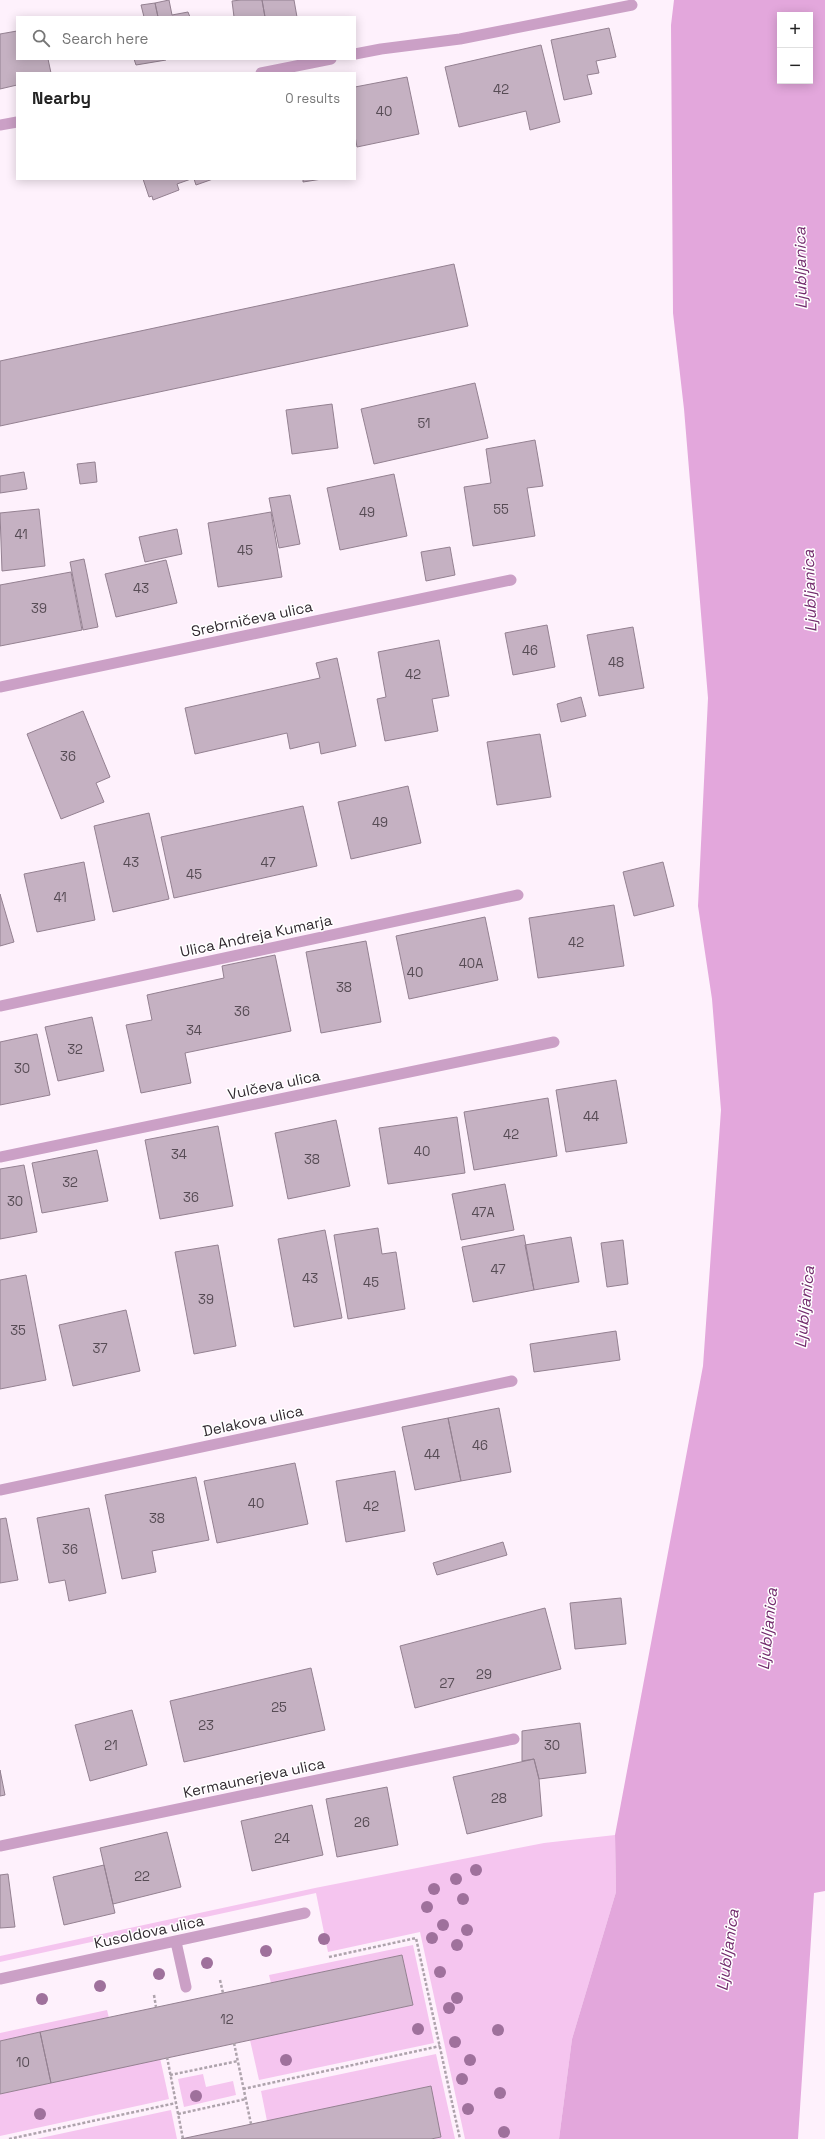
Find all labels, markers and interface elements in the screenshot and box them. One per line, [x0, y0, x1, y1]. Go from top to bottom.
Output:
map controls [777, 12, 813, 84]
button: + [777, 12, 813, 48]
search box [16, 16, 356, 60]
icon: search [30, 27, 52, 49]
text: Search here [62, 29, 148, 48]
button: − [777, 48, 813, 84]
house number: 42 [493, 81, 509, 98]
text: Nearby [32, 87, 91, 109]
text: 0 results [285, 90, 340, 107]
house number: 40 [376, 103, 392, 120]
water label: Ljubljanica [789, 226, 812, 309]
house number: 51 [417, 415, 431, 432]
house number: 55 [493, 501, 509, 518]
house number: 49 [359, 504, 375, 521]
house number: 41 [14, 526, 28, 543]
house number: 45 [237, 542, 253, 559]
water label: Ljubljanica [798, 549, 821, 633]
house number: 43 [133, 580, 149, 597]
street label: Srebrničeva ulica [189, 596, 315, 641]
house number: 39 [31, 600, 47, 617]
house number: 46 [522, 642, 538, 659]
house number: 48 [608, 654, 624, 671]
house number: 42 [405, 666, 421, 683]
house number: 36 [60, 748, 76, 765]
house number: 49 [372, 814, 388, 831]
house number: 43 [123, 854, 139, 871]
house number: 47 [260, 854, 276, 871]
house number: 45 [186, 866, 202, 883]
house number: 41 [53, 889, 67, 906]
street label: Ulica Andreja Kumarja [178, 910, 334, 961]
house number: 42 [568, 934, 584, 951]
house number: 40A [459, 955, 483, 972]
house number: 40 [407, 964, 423, 981]
house number: 38 [336, 979, 352, 996]
house number: 36 [234, 1003, 250, 1020]
house number: 34 [186, 1022, 202, 1039]
house number: 32 [67, 1041, 83, 1058]
house number: 30 [14, 1060, 30, 1077]
street label: Vulčeva ulica [226, 1065, 322, 1104]
house number: 44 [583, 1108, 599, 1125]
house number: 42 [503, 1126, 519, 1143]
house number: 40 [414, 1143, 430, 1160]
house number: 34 [171, 1146, 187, 1163]
house number: 38 [304, 1151, 320, 1168]
house number: 32 [62, 1174, 78, 1191]
house number: 36 [183, 1189, 199, 1206]
house number: 30 [7, 1193, 23, 1210]
house number: 47A [471, 1204, 495, 1221]
house number: 47 [490, 1261, 506, 1278]
water label: Ljubljanica [790, 1264, 819, 1349]
house number: 43 [302, 1270, 318, 1287]
house number: 45 [363, 1274, 379, 1291]
house number: 39 [198, 1291, 214, 1308]
house number: 35 [10, 1322, 26, 1339]
house number: 37 [92, 1340, 108, 1357]
street label: Delakova ulica [201, 1401, 305, 1440]
house number: 46 [472, 1437, 488, 1454]
house number: 44 [424, 1446, 440, 1463]
house number: 40 [248, 1495, 264, 1512]
house number: 42 [363, 1498, 379, 1515]
house number: 38 [149, 1510, 165, 1527]
house number: 36 [62, 1541, 78, 1558]
water label: Ljubljanica [753, 1586, 782, 1671]
house number: 29 [476, 1666, 492, 1683]
house number: 27 [439, 1675, 455, 1692]
house number: 25 [271, 1699, 287, 1716]
house number: 23 [198, 1717, 214, 1734]
house number: 21 [104, 1737, 118, 1754]
house number: 30 [544, 1737, 560, 1754]
street label: Kermaunerjeva ulica [181, 1753, 327, 1802]
house number: 28 [491, 1790, 507, 1807]
house number: 26 [354, 1814, 370, 1831]
house number: 24 [274, 1830, 290, 1847]
house number: 22 [134, 1868, 150, 1885]
water label: Ljubljanica [711, 1907, 744, 1992]
street label: Kusoldova ulica [92, 1910, 206, 1952]
house number: 12 [220, 2011, 234, 2028]
house number: 10 [16, 2054, 30, 2071]

